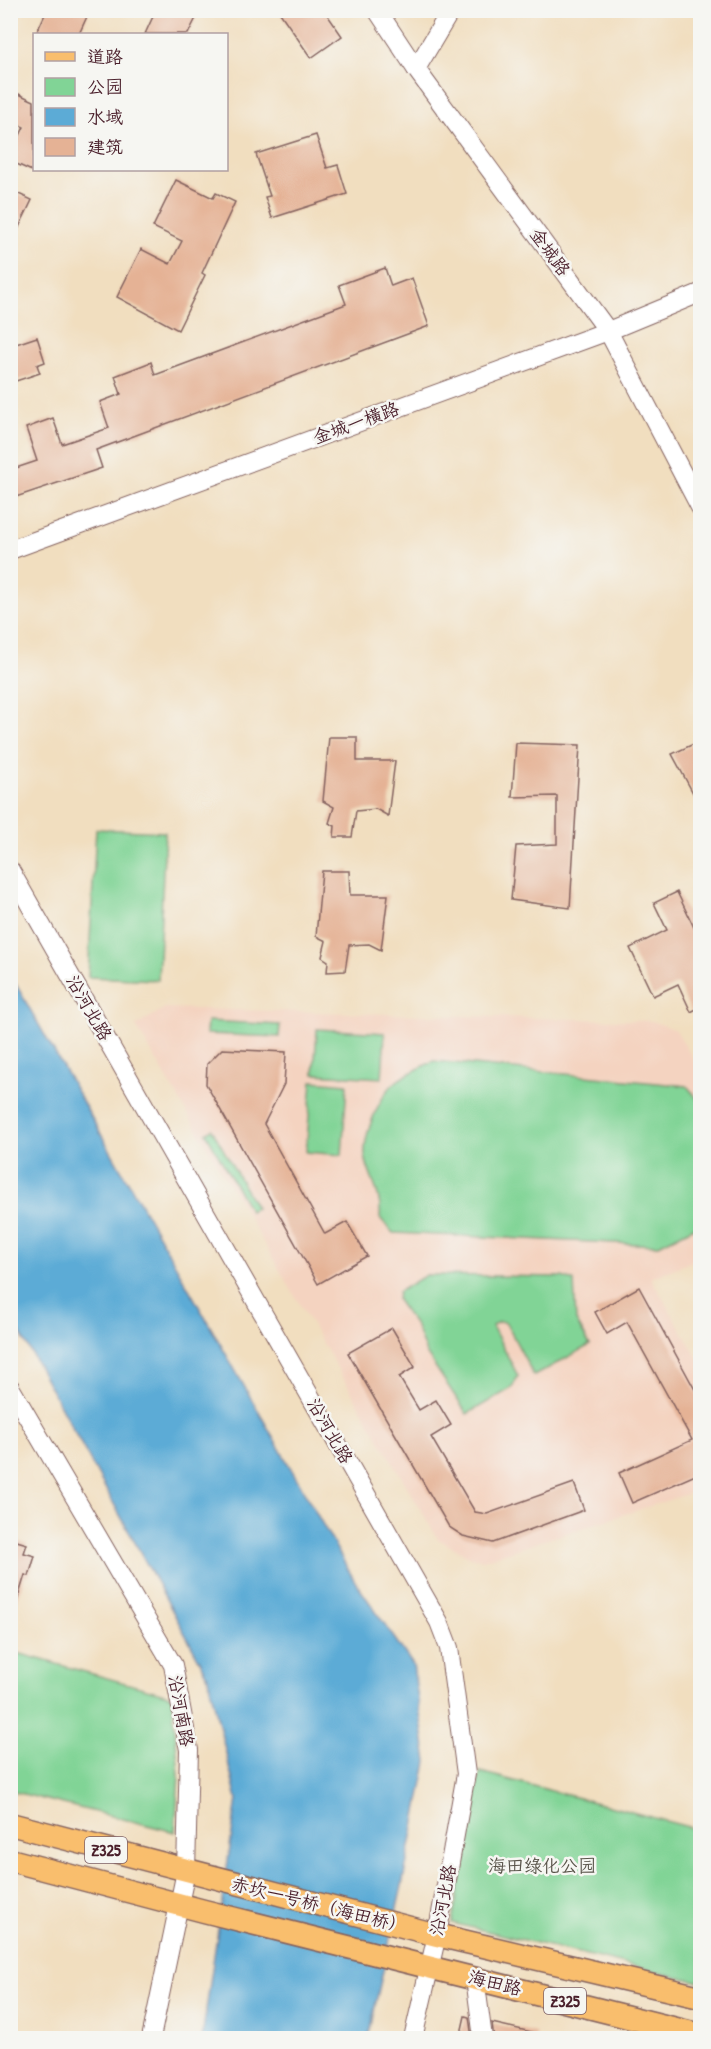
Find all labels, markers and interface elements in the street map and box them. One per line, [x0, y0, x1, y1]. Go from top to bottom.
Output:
legend [33, 33, 228, 171]
text: 道路 [87, 44, 123, 69]
text: 公园 [87, 74, 123, 99]
text: 水域 [87, 104, 123, 129]
text: 建筑 [87, 134, 123, 159]
street label: 金城路 [524, 223, 576, 281]
street label: 金城一横路 [309, 395, 402, 450]
street label: 沿河北路 [61, 970, 118, 1045]
street label: 沿河北路 [302, 1393, 359, 1468]
street label: 沿河南路 [163, 1673, 200, 1749]
road number: Z325 [85, 1837, 127, 1863]
park label: 海田绿化公园 [488, 1853, 596, 1878]
street label: 沿河北路 [423, 1862, 462, 1938]
street label: 赤坎一号桥（海田桥） [229, 1871, 409, 1938]
street label: 海田路 [466, 1964, 524, 2001]
road number: Z325 [544, 1988, 586, 2014]

